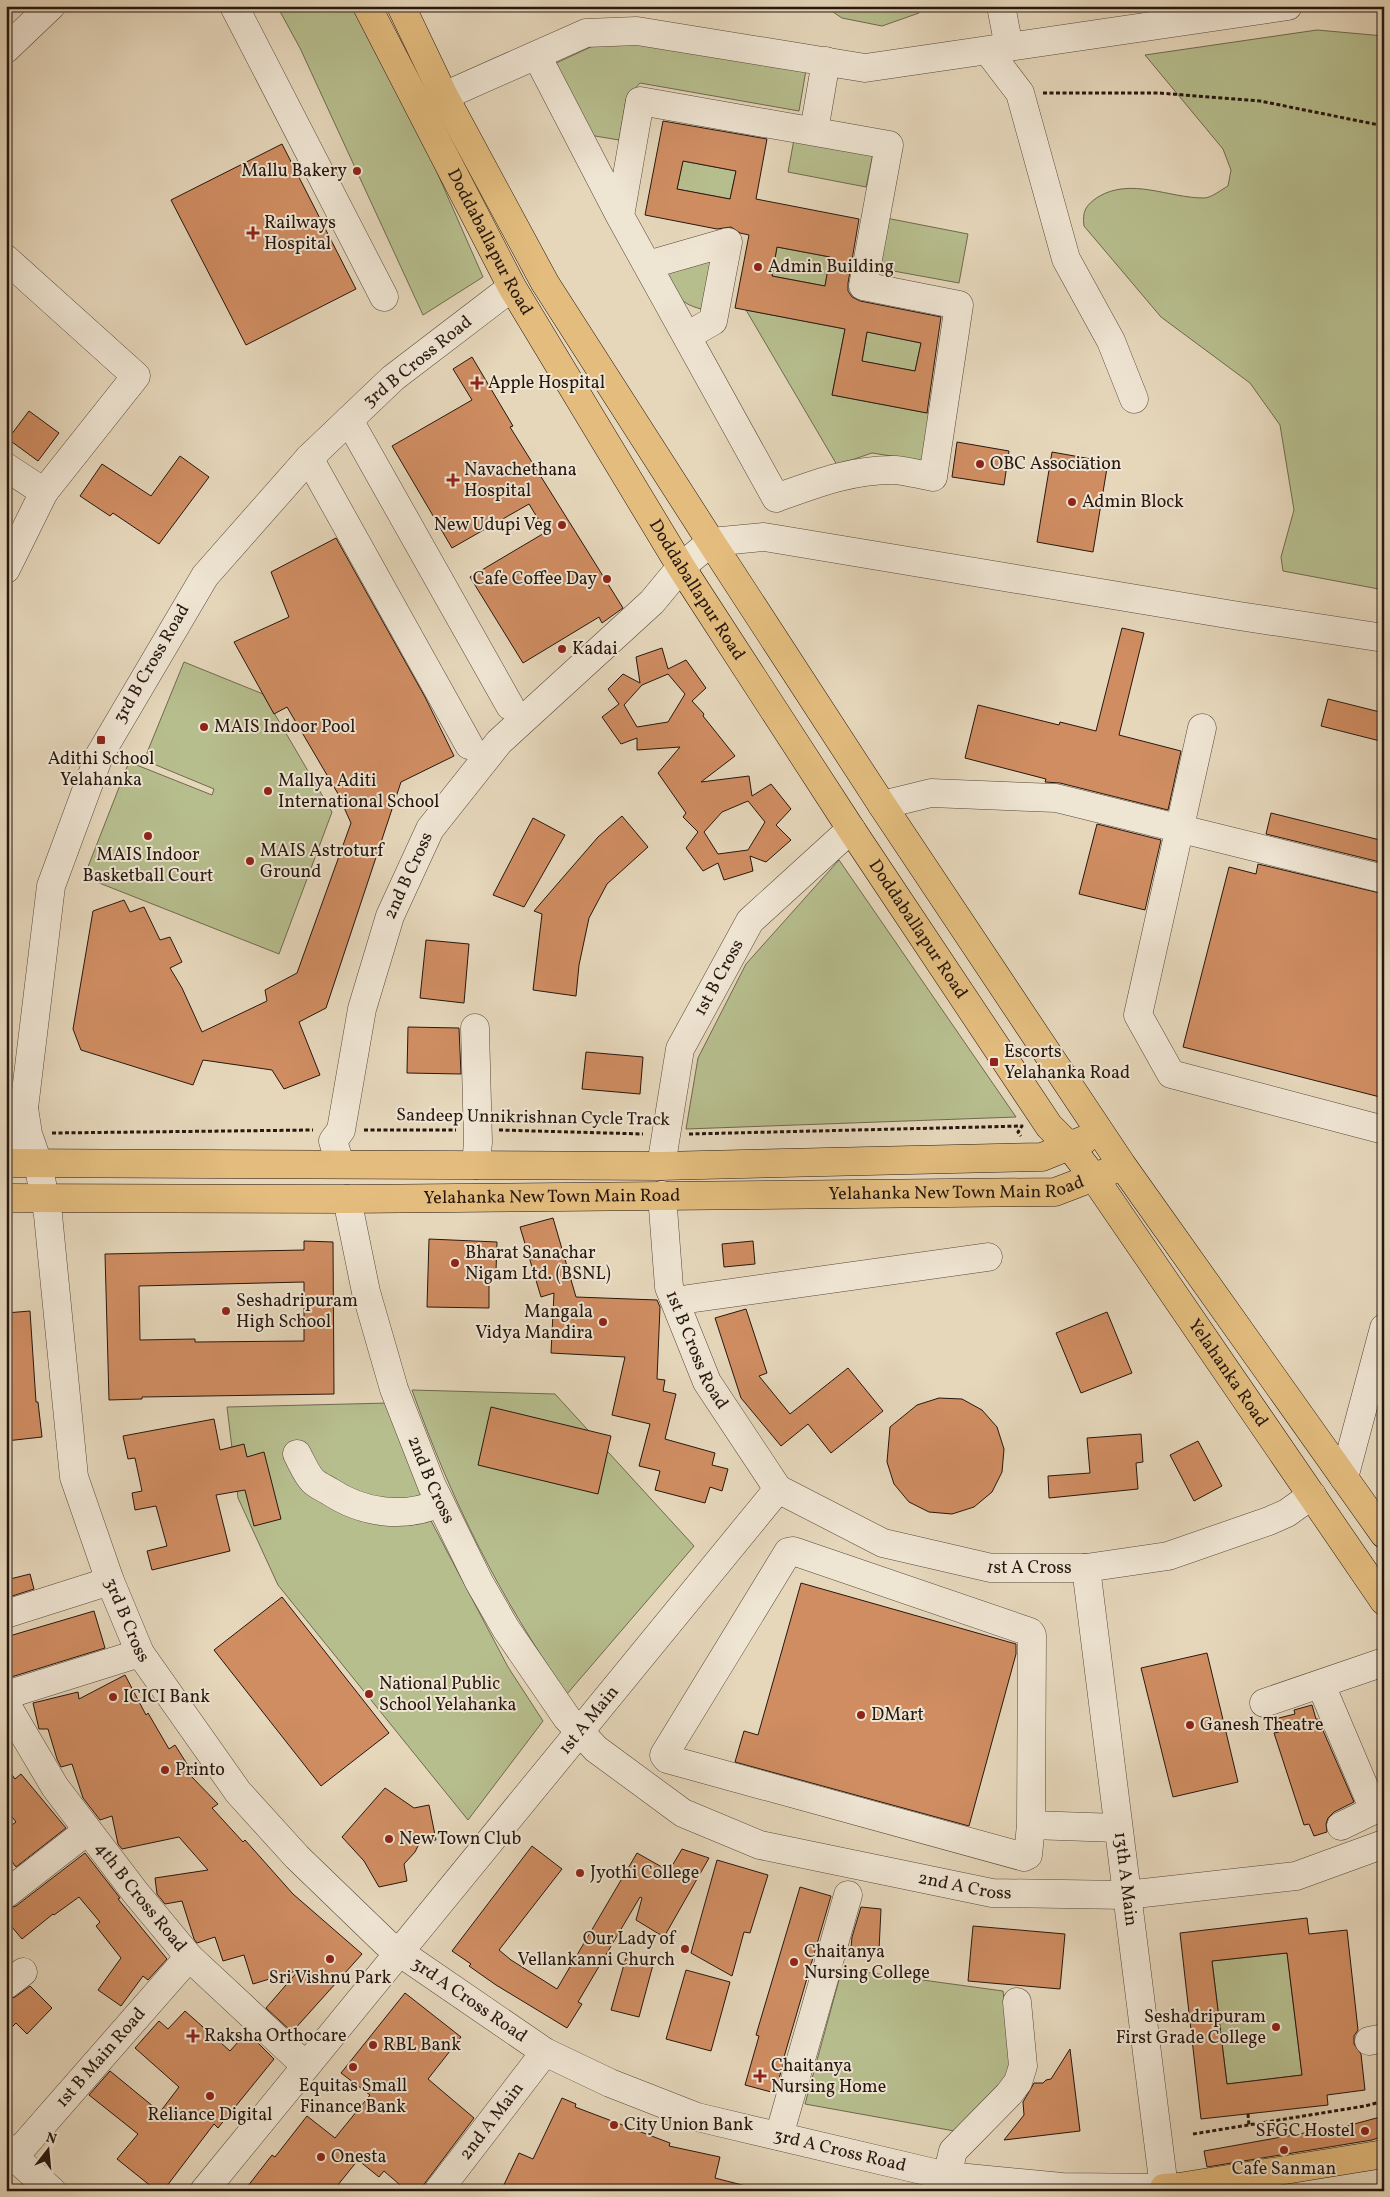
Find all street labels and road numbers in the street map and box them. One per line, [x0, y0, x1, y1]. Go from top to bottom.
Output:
street label: Doddaballapur Road [441, 164, 539, 320]
street label: 3rd B Cross Road [358, 310, 478, 414]
street label: Doddaballapur Road [643, 515, 751, 665]
street label: 3rd B Cross Road [108, 600, 196, 728]
street label: 2nd B Cross [378, 828, 439, 923]
street label: Doddaballapur Road [862, 855, 973, 1004]
street label: 1st B Cross [688, 935, 750, 1020]
street label: Sandeep Unnikrishnan Cycle Track [396, 1103, 670, 1133]
street label: Yelahanka New Town Main Road [828, 1169, 1088, 1207]
street label: Yelahanka New Town Main Road [423, 1183, 681, 1211]
street label: 1st B Cross Road [659, 1287, 734, 1414]
street label: Yelahanka Road [1182, 1314, 1274, 1432]
street label: 2nd B Cross [401, 1432, 461, 1528]
street label: 1st A Cross [984, 1555, 1072, 1581]
street label: 3rd B Cross [98, 1574, 156, 1668]
street label: 1st A Main [553, 1680, 625, 1760]
street label: 13th A Main [1107, 1830, 1143, 1928]
street label: 4th B Cross Road [89, 1837, 193, 1958]
street label: 2nd A Cross [916, 1866, 1012, 1906]
street label: 3rd A Cross Road [406, 1951, 532, 2049]
street label: 1st B Main Road [50, 2002, 152, 2113]
street label: 2nd A Main [454, 2077, 530, 2165]
street label: 3rd A Cross Road [771, 2123, 909, 2178]

